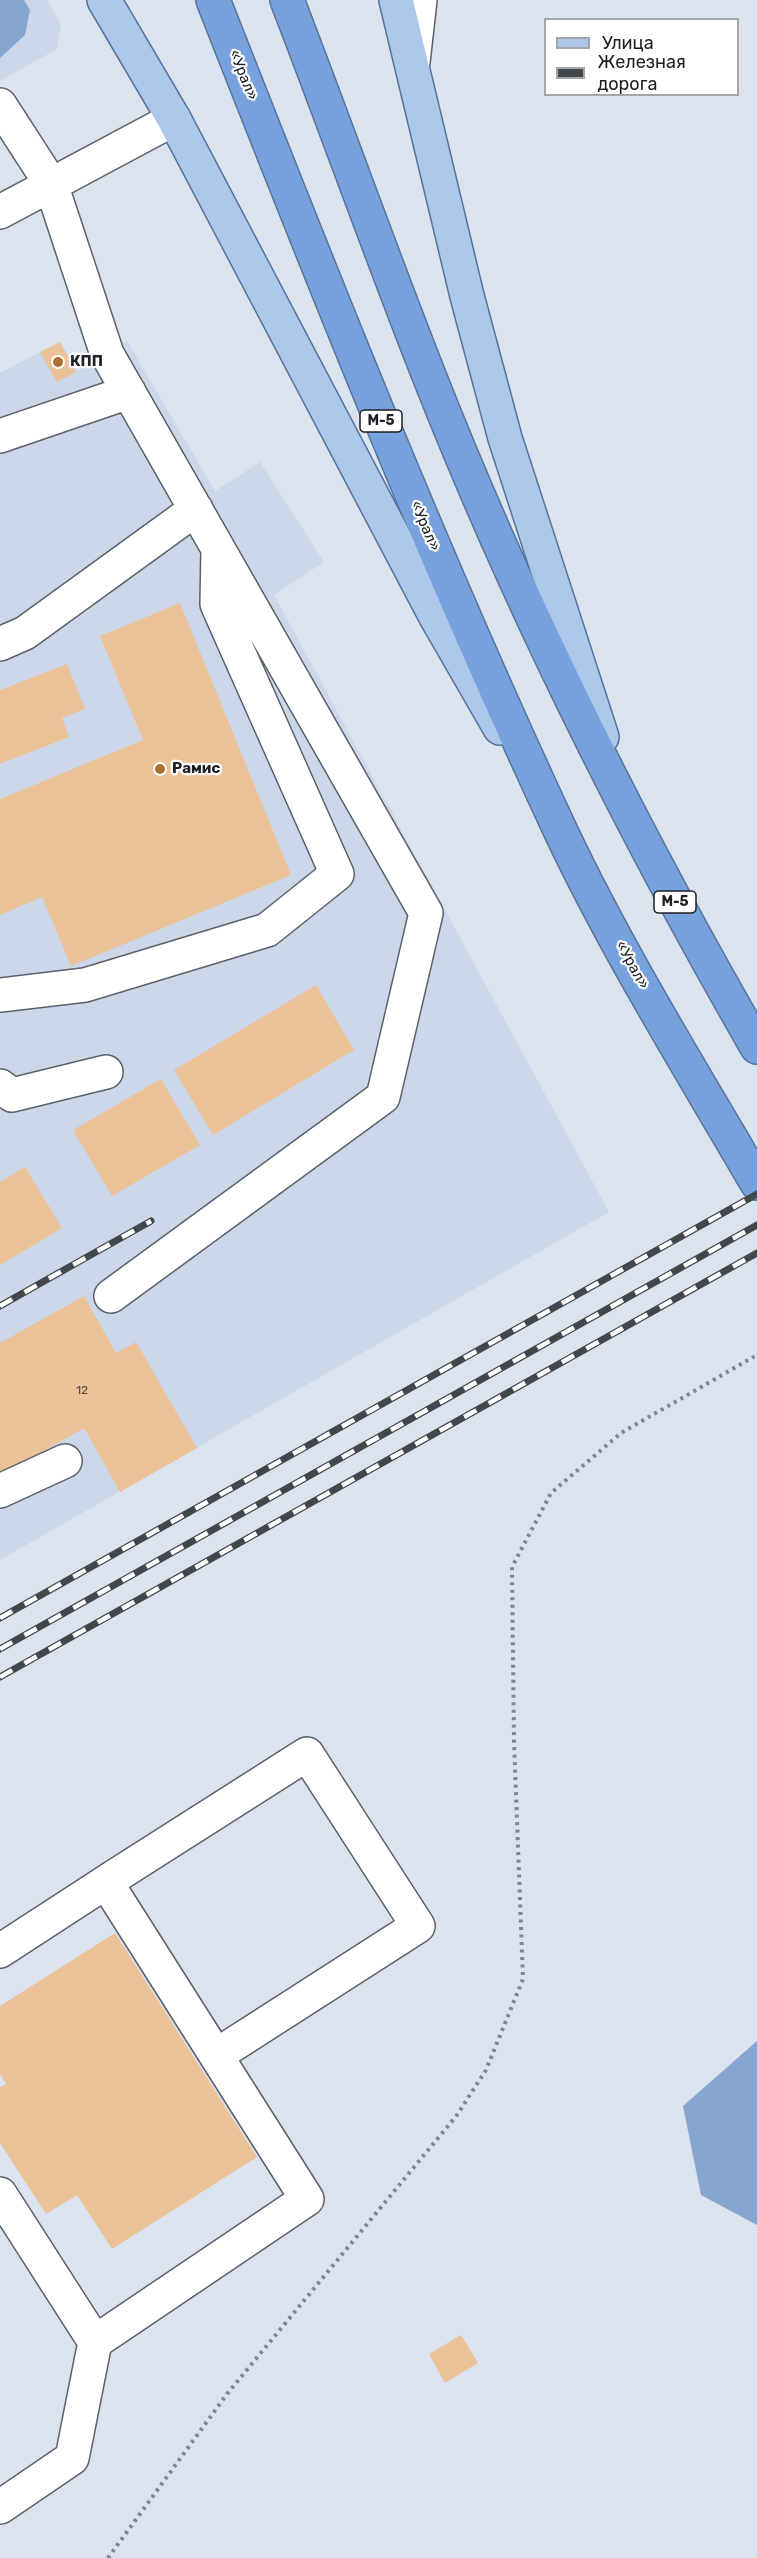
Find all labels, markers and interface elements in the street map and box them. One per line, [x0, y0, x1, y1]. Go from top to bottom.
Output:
legend [544, 18, 739, 96]
text: Улица [602, 32, 654, 54]
street label: «Урал» [225, 47, 261, 103]
text: Железная дорога [597, 51, 686, 95]
place label: КПП [70, 353, 103, 371]
marker: КПП [51, 355, 65, 369]
road number: М-5 [360, 410, 402, 432]
street label: «Урал» [406, 498, 444, 554]
place label: Рамис [172, 760, 220, 778]
marker: Рамис [153, 762, 167, 776]
road number: М-5 [654, 891, 696, 913]
street label: «Урал» [611, 938, 653, 992]
house number: 12 [76, 1384, 88, 1398]

